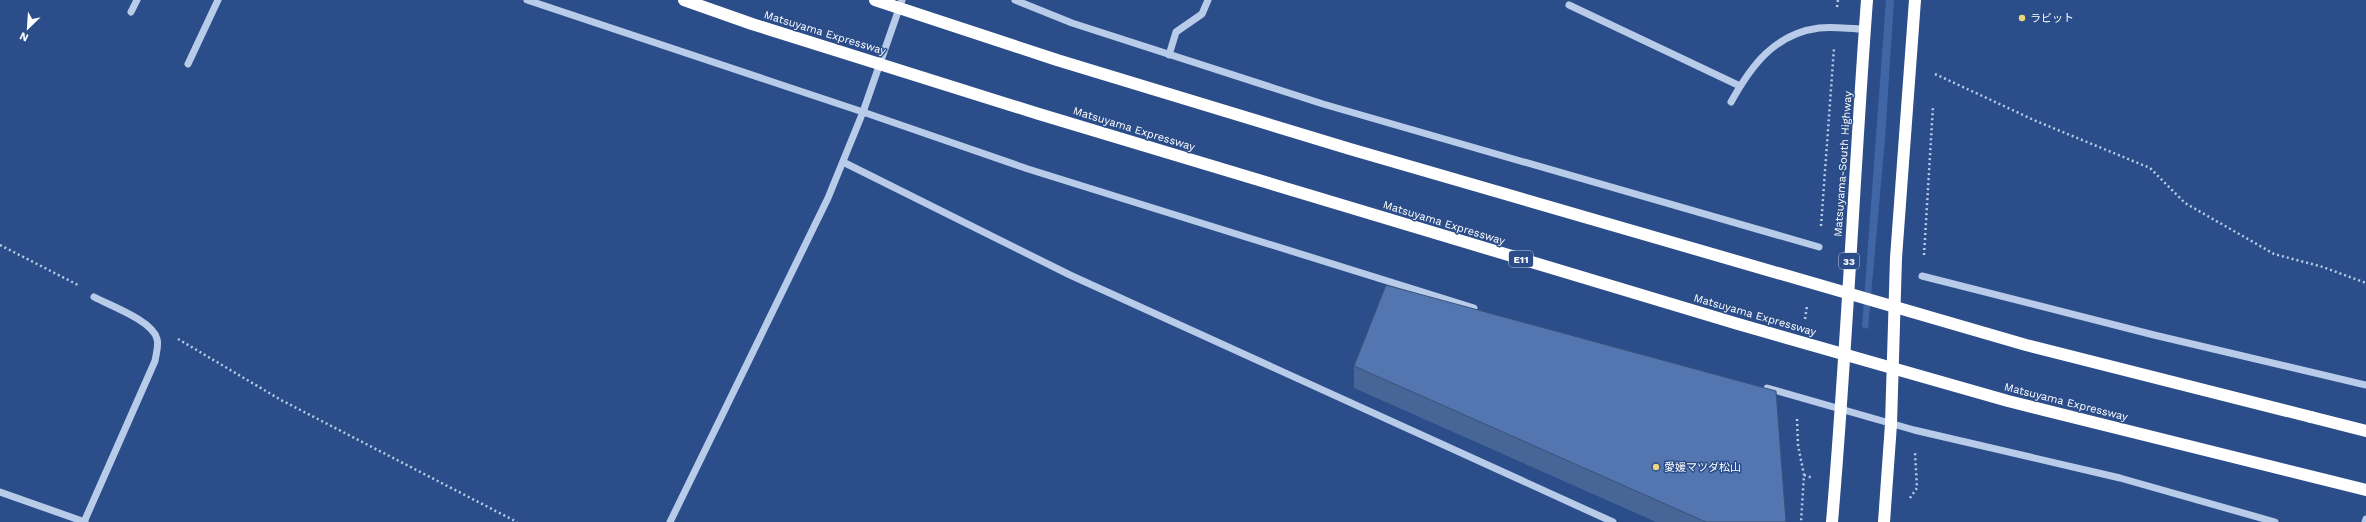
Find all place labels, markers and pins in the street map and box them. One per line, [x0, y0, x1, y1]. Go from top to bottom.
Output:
place label: ラビット [2030, 12, 2074, 25]
marker: ラビット [2017, 13, 2027, 23]
place label: 愛媛マツダ松山 [1664, 461, 1741, 474]
marker: 愛媛マツダ松山 [1651, 462, 1661, 472]

